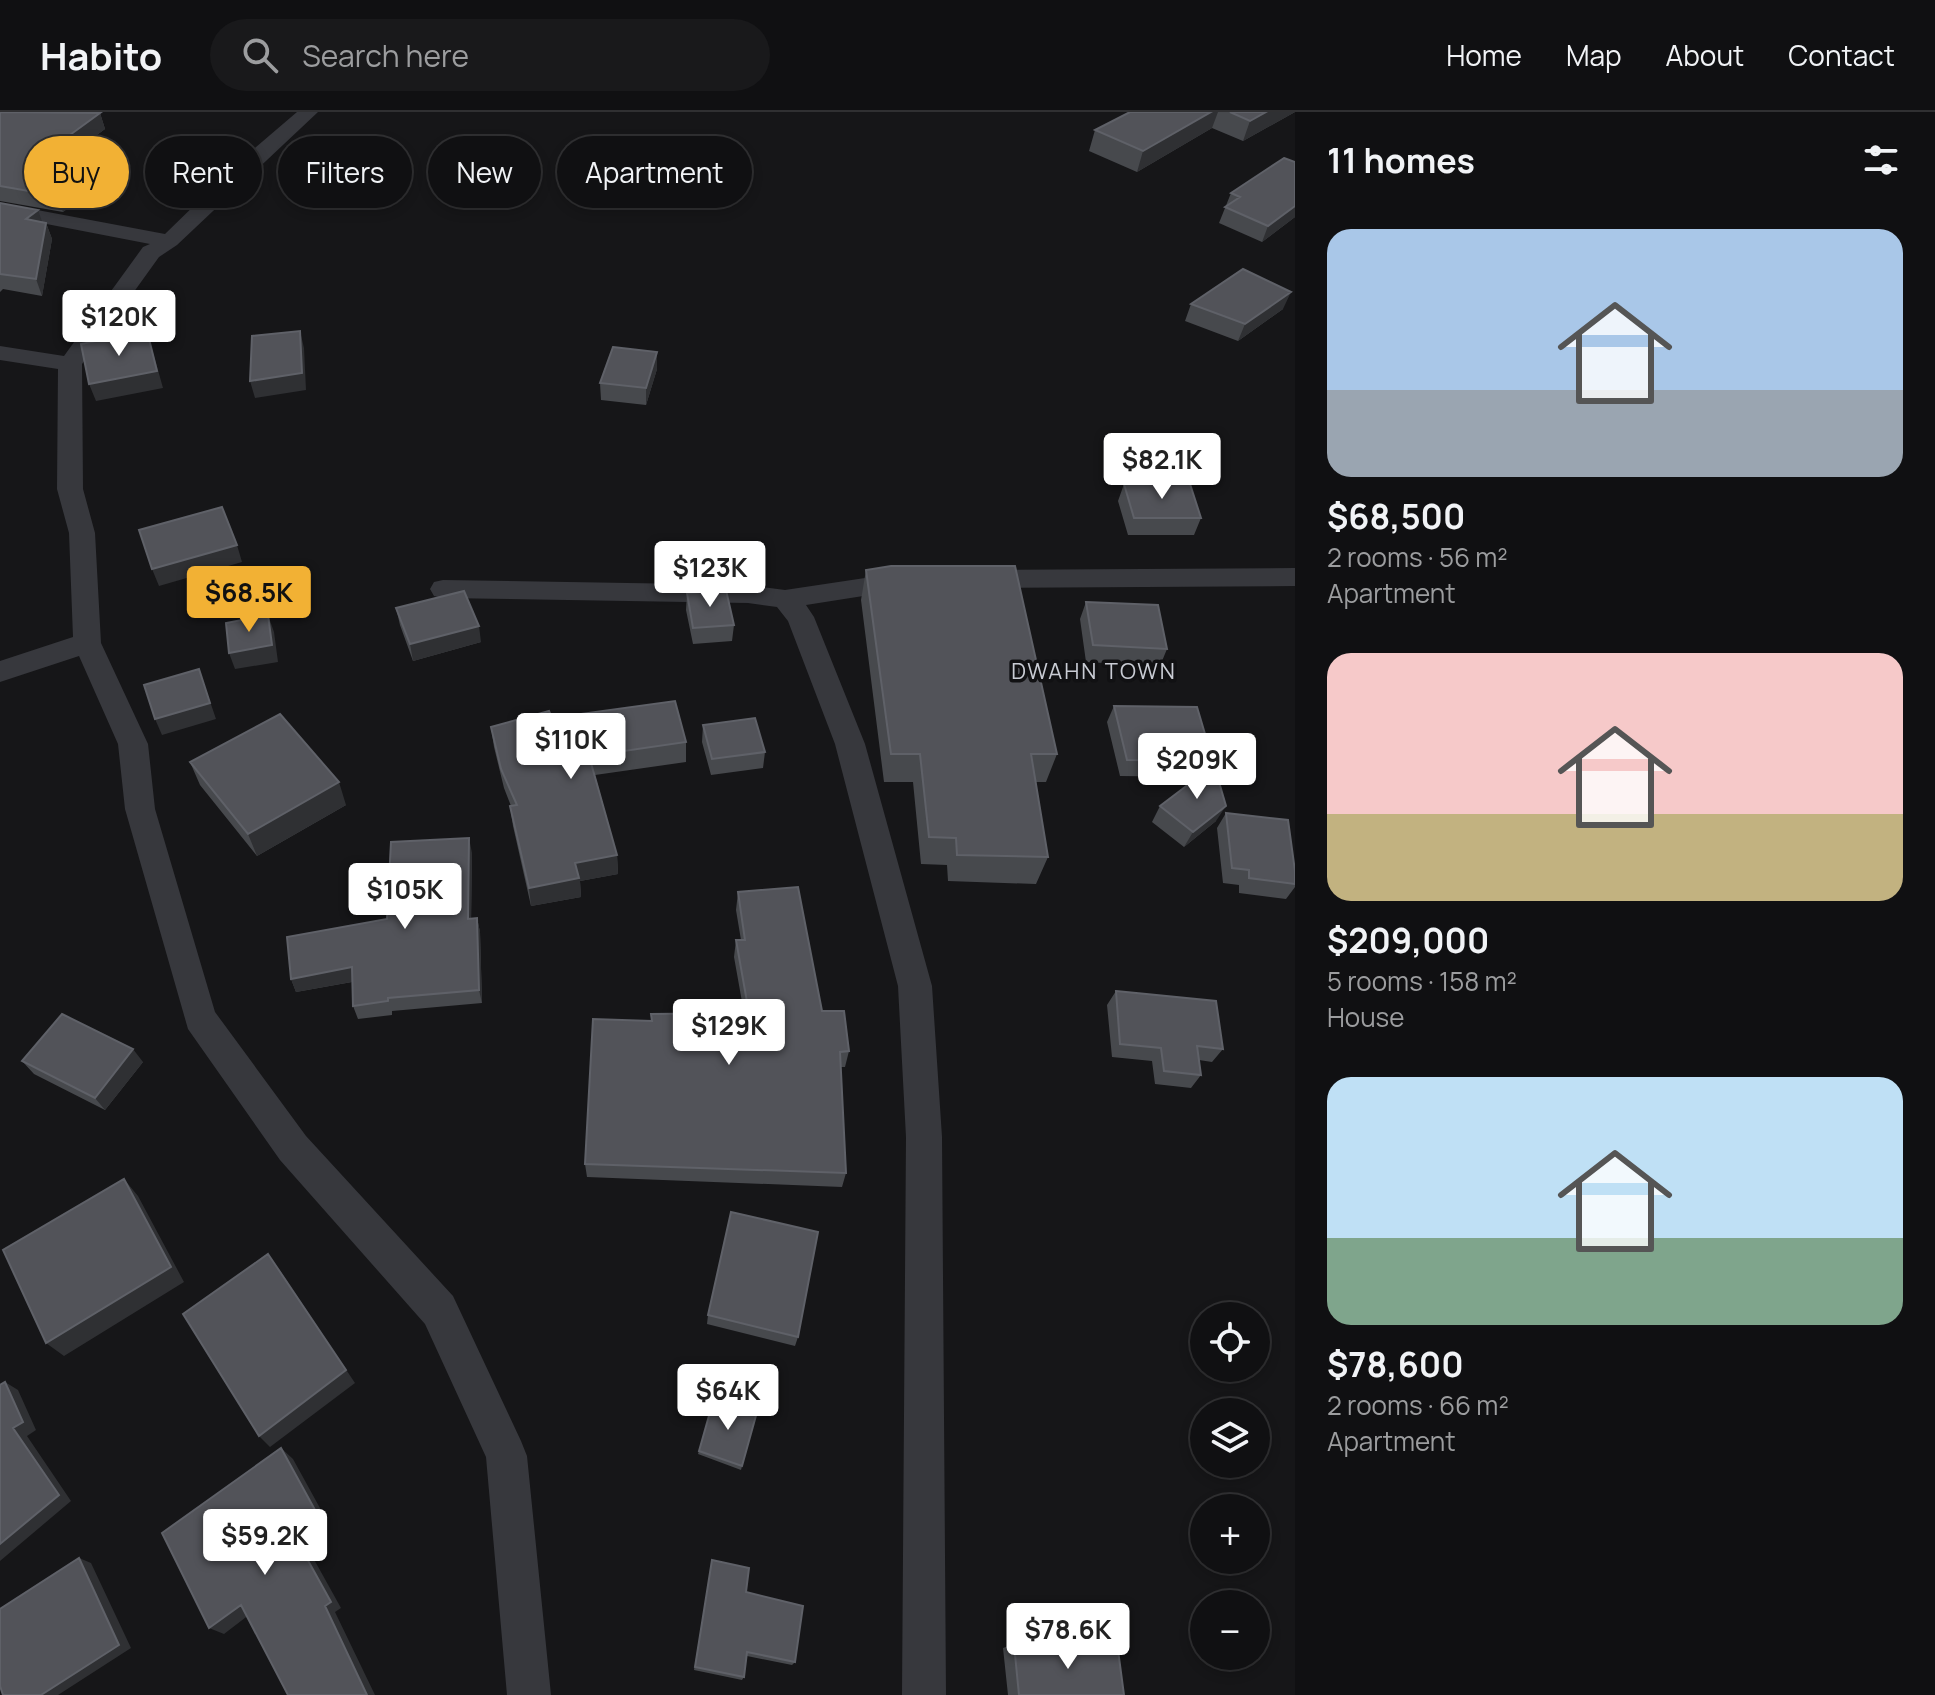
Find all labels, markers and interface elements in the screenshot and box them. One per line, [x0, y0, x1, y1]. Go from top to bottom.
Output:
search box [210, 19, 770, 91]
text: Habito [40, 29, 162, 81]
icon: search [238, 33, 282, 77]
text: Search here [302, 35, 469, 76]
text: Home [1446, 36, 1522, 74]
text: Map [1566, 36, 1622, 74]
text: About [1666, 36, 1744, 74]
text: Contact [1788, 36, 1895, 74]
chip: Buy [24, 136, 129, 208]
chip: Rent [145, 136, 262, 208]
chip: Filters [278, 136, 412, 208]
chip: New [428, 136, 541, 208]
chip: Apartment [557, 136, 752, 208]
text: 11 homes [1327, 137, 1475, 183]
icon: filters [1859, 138, 1903, 182]
icon: home [1543, 281, 1687, 425]
pin: $120K [63, 290, 175, 358]
text: $120K [80, 298, 158, 334]
pin: $82.1K [1097, 433, 1227, 501]
text: $82.1K [1122, 441, 1202, 477]
text: $68,500 [1327, 493, 1465, 539]
text: 2 rooms · 56 m² [1327, 539, 1508, 575]
pin: $123K [654, 541, 766, 609]
text: $123K [672, 549, 748, 585]
pin: $68.5K [184, 566, 314, 634]
text: $68.5K [205, 574, 293, 610]
text: Apartment [1327, 575, 1456, 611]
district label: DWAHN TOWN [1011, 656, 1177, 686]
icon: home [1543, 705, 1687, 849]
pin: $110K [515, 713, 627, 781]
text: $110K [534, 721, 608, 757]
pin: $209K [1141, 733, 1253, 801]
text: $209K [1156, 741, 1238, 777]
pin: $105K [349, 863, 461, 931]
text: $105K [367, 871, 443, 907]
text: $209,000 [1327, 917, 1489, 963]
text: 5 rooms · 158 m² [1327, 963, 1517, 999]
pin: $129K [673, 999, 785, 1067]
text: House [1327, 999, 1404, 1035]
text: $129K [691, 1007, 767, 1043]
icon: home [1543, 1129, 1687, 1273]
map controls [1190, 1302, 1270, 1670]
button: locate [1190, 1302, 1270, 1382]
text: $78,600 [1327, 1341, 1464, 1387]
pin: $64K [681, 1364, 775, 1432]
text: $64K [695, 1372, 761, 1408]
text: 2 rooms · 66 m² [1327, 1387, 1509, 1423]
button: layers [1190, 1398, 1270, 1478]
text: Apartment [1327, 1423, 1456, 1459]
button: + [1190, 1494, 1270, 1574]
pin: $59.2K [200, 1509, 330, 1577]
text: $59.2K [221, 1517, 309, 1553]
button: − [1190, 1590, 1270, 1670]
pin: $78.6K [1003, 1603, 1133, 1671]
text: $78.6K [1025, 1611, 1112, 1647]

